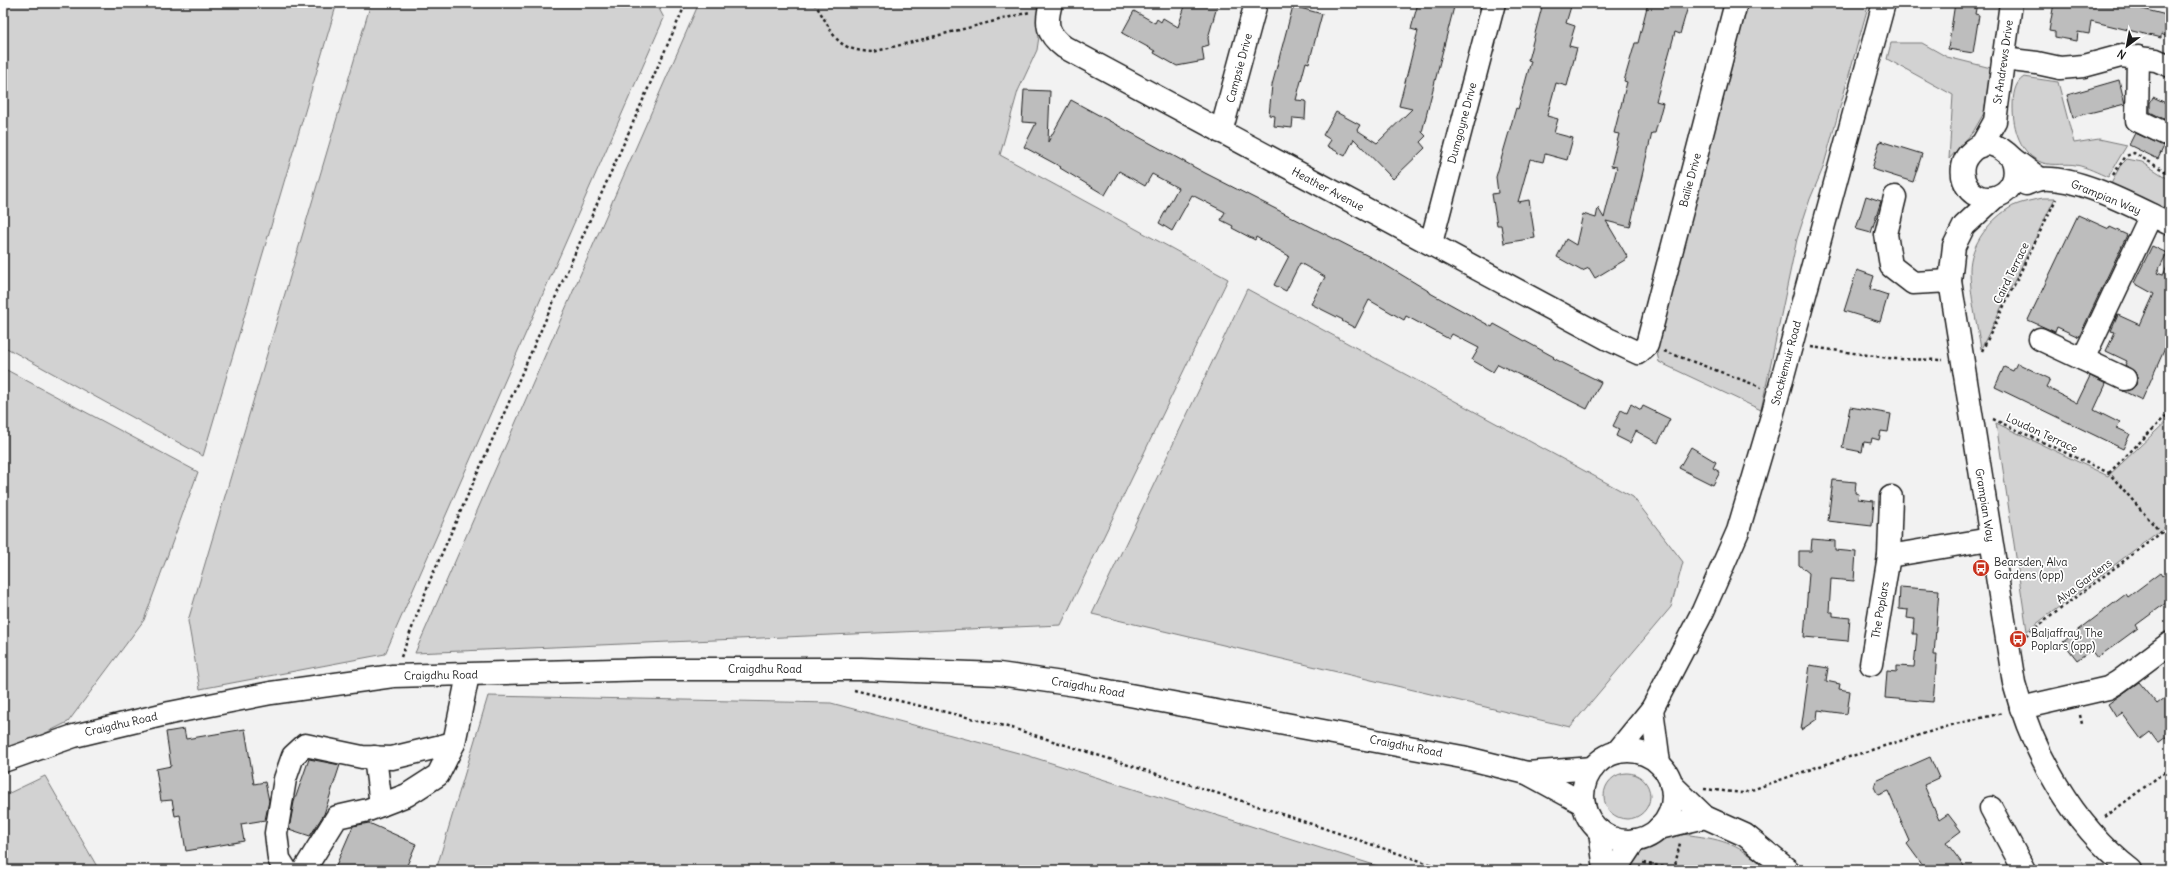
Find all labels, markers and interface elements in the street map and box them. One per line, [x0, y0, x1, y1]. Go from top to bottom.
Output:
street label: St Andrews Drive [1990, 19, 2016, 105]
north arrow [2107, 26, 2147, 66]
street label: Campsie Drive [1223, 32, 1255, 104]
text: N [2115, 47, 2129, 62]
street label: Dumgoyne Drive [1444, 81, 1480, 165]
street label: Bailie Drive [1676, 151, 1704, 209]
street label: Heather Avenue [1289, 164, 1367, 214]
street label: Grampian Way [2069, 177, 2143, 217]
street label: Caird Terrace [1990, 240, 2032, 306]
street label: Stockiemuir Road [1768, 319, 1804, 407]
street label: Loudon Terrace [2004, 410, 2080, 456]
street label: Grampian Way [1972, 467, 1998, 543]
place label: Bearsden, Alva Gardens (opp) [1994, 555, 2068, 582]
street label: Alva Gardens [2053, 556, 2115, 606]
bus stop icon: Bearsden, Alva Gardens (opp) [1971, 558, 1991, 578]
street label: The Poplars [1868, 580, 1892, 640]
place label: Baljaffray, The Poplars (opp) [2031, 626, 2103, 653]
bus stop icon: Baljaffray, The Poplars (opp) [2008, 629, 2028, 649]
street label: Craigdhu Road [728, 662, 803, 676]
street label: Craigdhu Road [404, 667, 479, 683]
street label: Craigdhu Road [1050, 674, 1126, 700]
street label: Craigdhu Road [83, 709, 159, 739]
street label: Craigdhu Road [1368, 732, 1444, 760]

